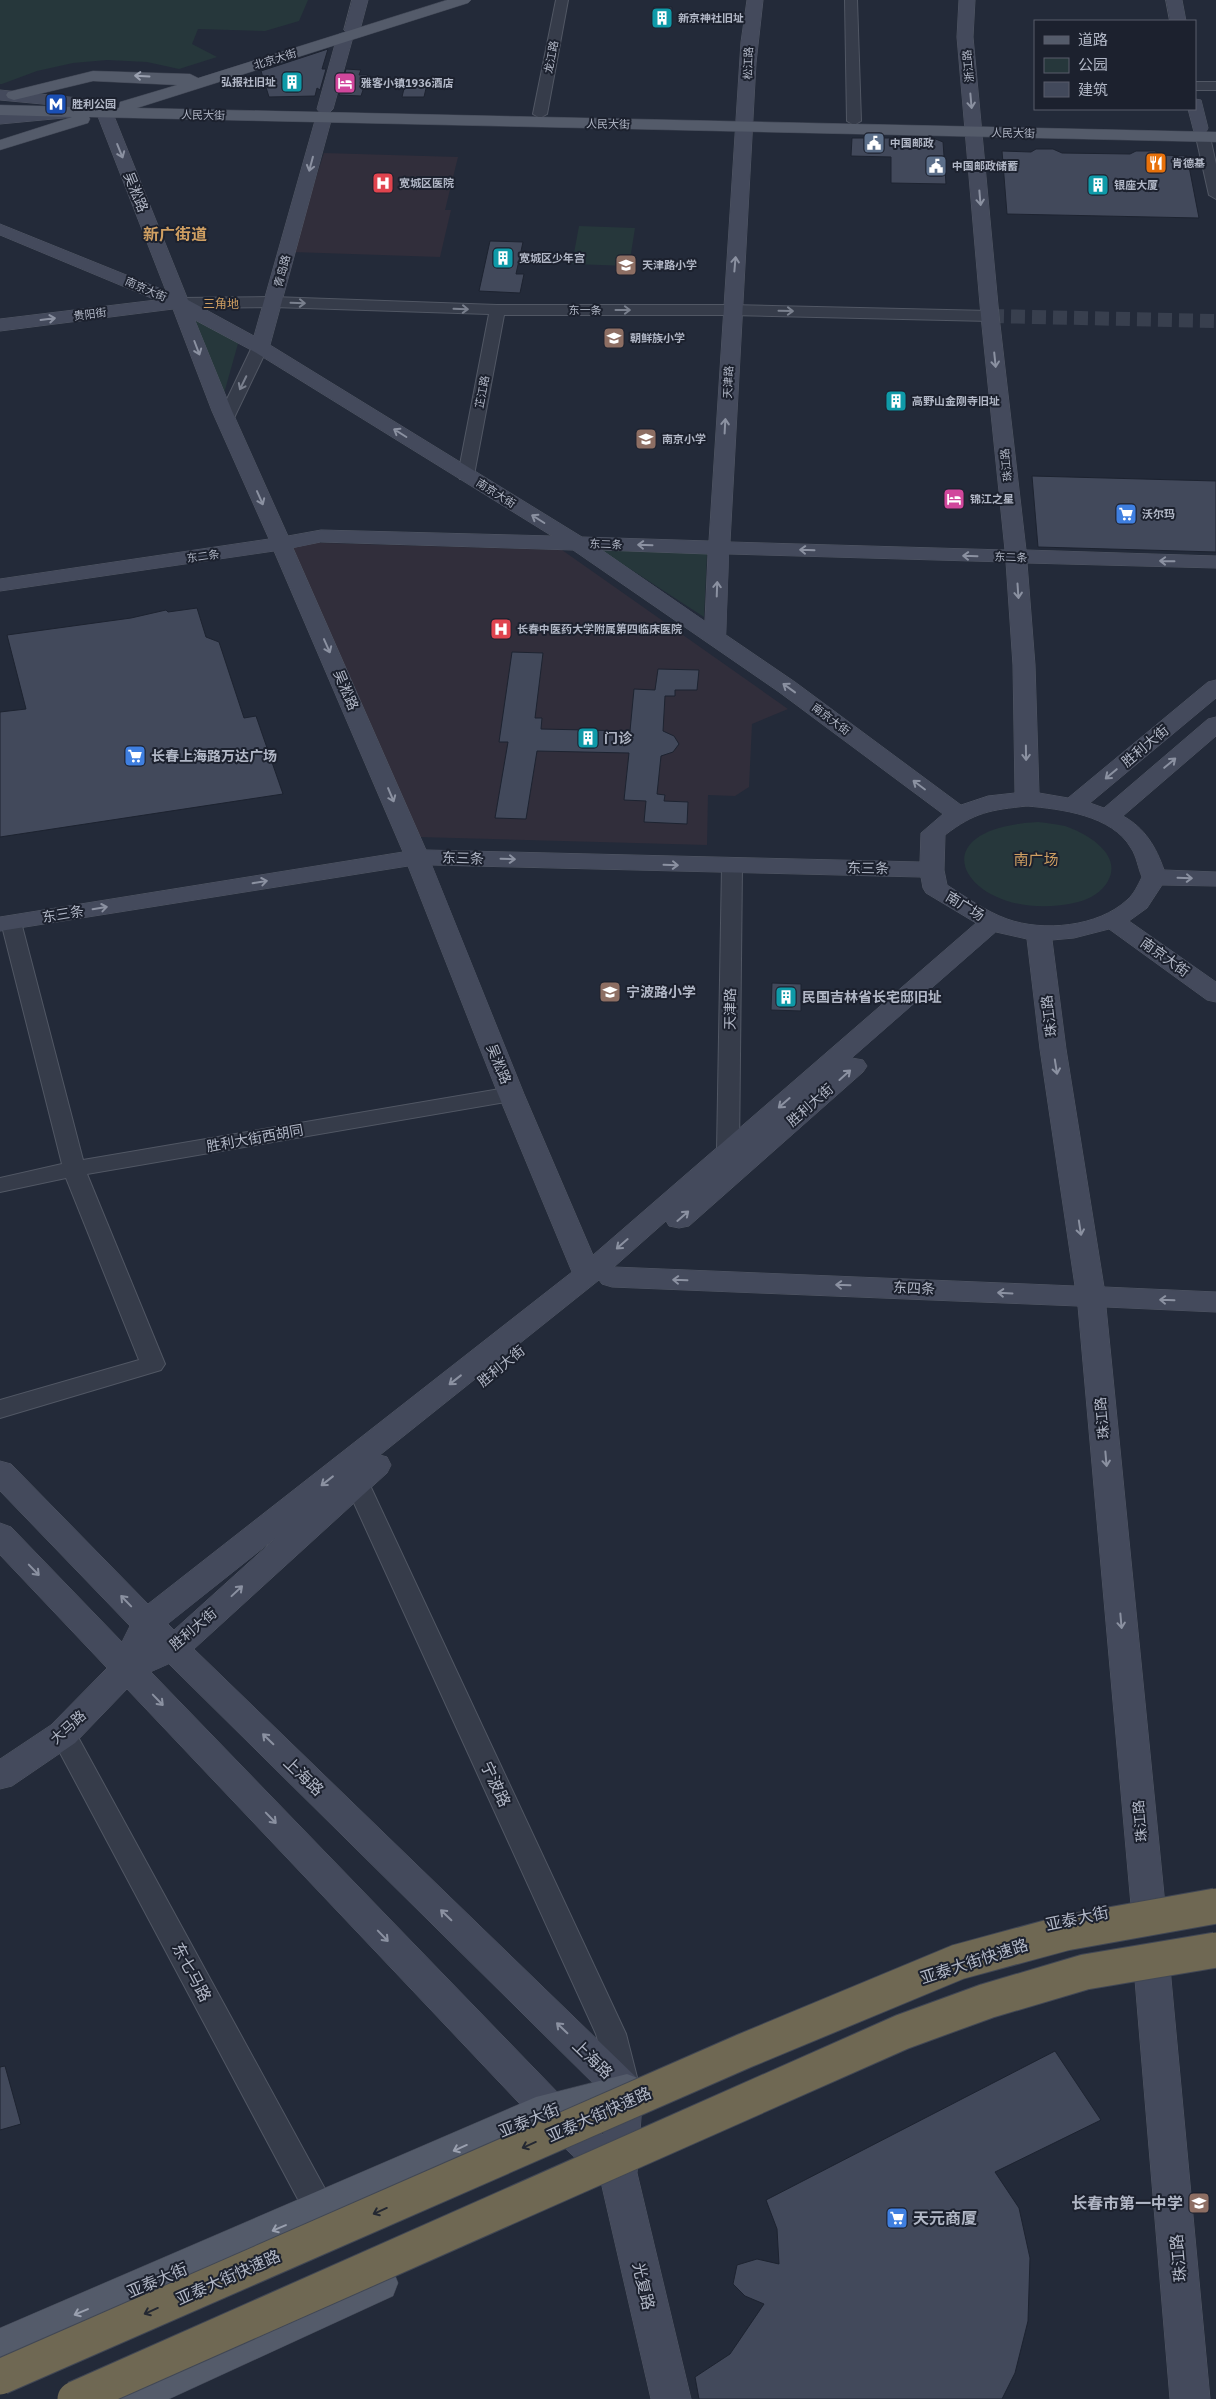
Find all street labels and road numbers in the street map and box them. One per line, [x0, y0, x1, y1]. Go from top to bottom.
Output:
street label: 龙江路 [541, 39, 561, 75]
street label: 北京大街 [252, 46, 298, 72]
street label: 松江路 [740, 46, 756, 80]
street label: 浙江路 [960, 49, 976, 83]
street label: 人民大街 [181, 108, 225, 122]
street label: 人民大街 [586, 117, 630, 131]
street label: 人民大街 [991, 126, 1035, 140]
street label: 吴淞路 [120, 169, 152, 215]
street label: 青岛路 [271, 253, 293, 289]
street label: 南京大街 [123, 274, 169, 304]
street label: 东一条 [569, 303, 602, 317]
street label: 贵阳街 [73, 305, 107, 323]
street label: 天津路 [720, 365, 736, 399]
street label: 芷江路 [472, 374, 492, 410]
street label: 珠江路 [997, 448, 1015, 482]
street label: 南京大街 [474, 475, 518, 511]
street label: 东二条 [589, 536, 623, 552]
street label: 东二条 [186, 547, 220, 565]
street label: 东二条 [994, 549, 1028, 565]
street label: 吴淞路 [330, 667, 362, 713]
street label: 南京大街 [809, 700, 853, 738]
street label: 胜利大街 [1118, 721, 1172, 771]
street label: 东三条 [442, 848, 484, 868]
street label: 东三条 [847, 859, 889, 877]
street label: 南广场 [942, 887, 988, 925]
street label: 东三条 [41, 902, 85, 926]
street label: 南京大街 [1137, 934, 1193, 980]
street label: 天津路 [721, 988, 739, 1030]
street label: 珠江路 [1038, 994, 1060, 1038]
street label: 吴淞路 [483, 1041, 515, 1087]
street label: 胜利大街 [783, 1080, 837, 1130]
street label: 胜利大街西胡同 [205, 1121, 305, 1155]
street label: 东四条 [893, 1278, 935, 1298]
street label: 胜利大街 [474, 1341, 528, 1391]
street label: 珠江路 [1091, 1396, 1113, 1440]
street label: 胜利大街 [166, 1604, 220, 1654]
street label: 大马路 [46, 1706, 90, 1748]
street label: 上海路 [280, 1752, 328, 1800]
street label: 宁波路 [477, 1758, 515, 1810]
street label: 珠江路 [1129, 1799, 1151, 1843]
street label: 亚泰大街 [1044, 1902, 1110, 1934]
street label: 亚泰大街快速路 [918, 1934, 1030, 1988]
street label: 东七马路 [168, 1939, 216, 2005]
street label: 上海路 [569, 2035, 617, 2083]
street label: 亚泰大街快速路 [544, 2082, 654, 2146]
street label: 亚泰大街 [496, 2099, 562, 2141]
street label: 珠江路 [1166, 2233, 1190, 2283]
street label: 亚泰大街快速路 [173, 2245, 283, 2309]
street label: 亚泰大街 [124, 2258, 190, 2302]
street label: 光复路 [629, 2260, 659, 2312]

